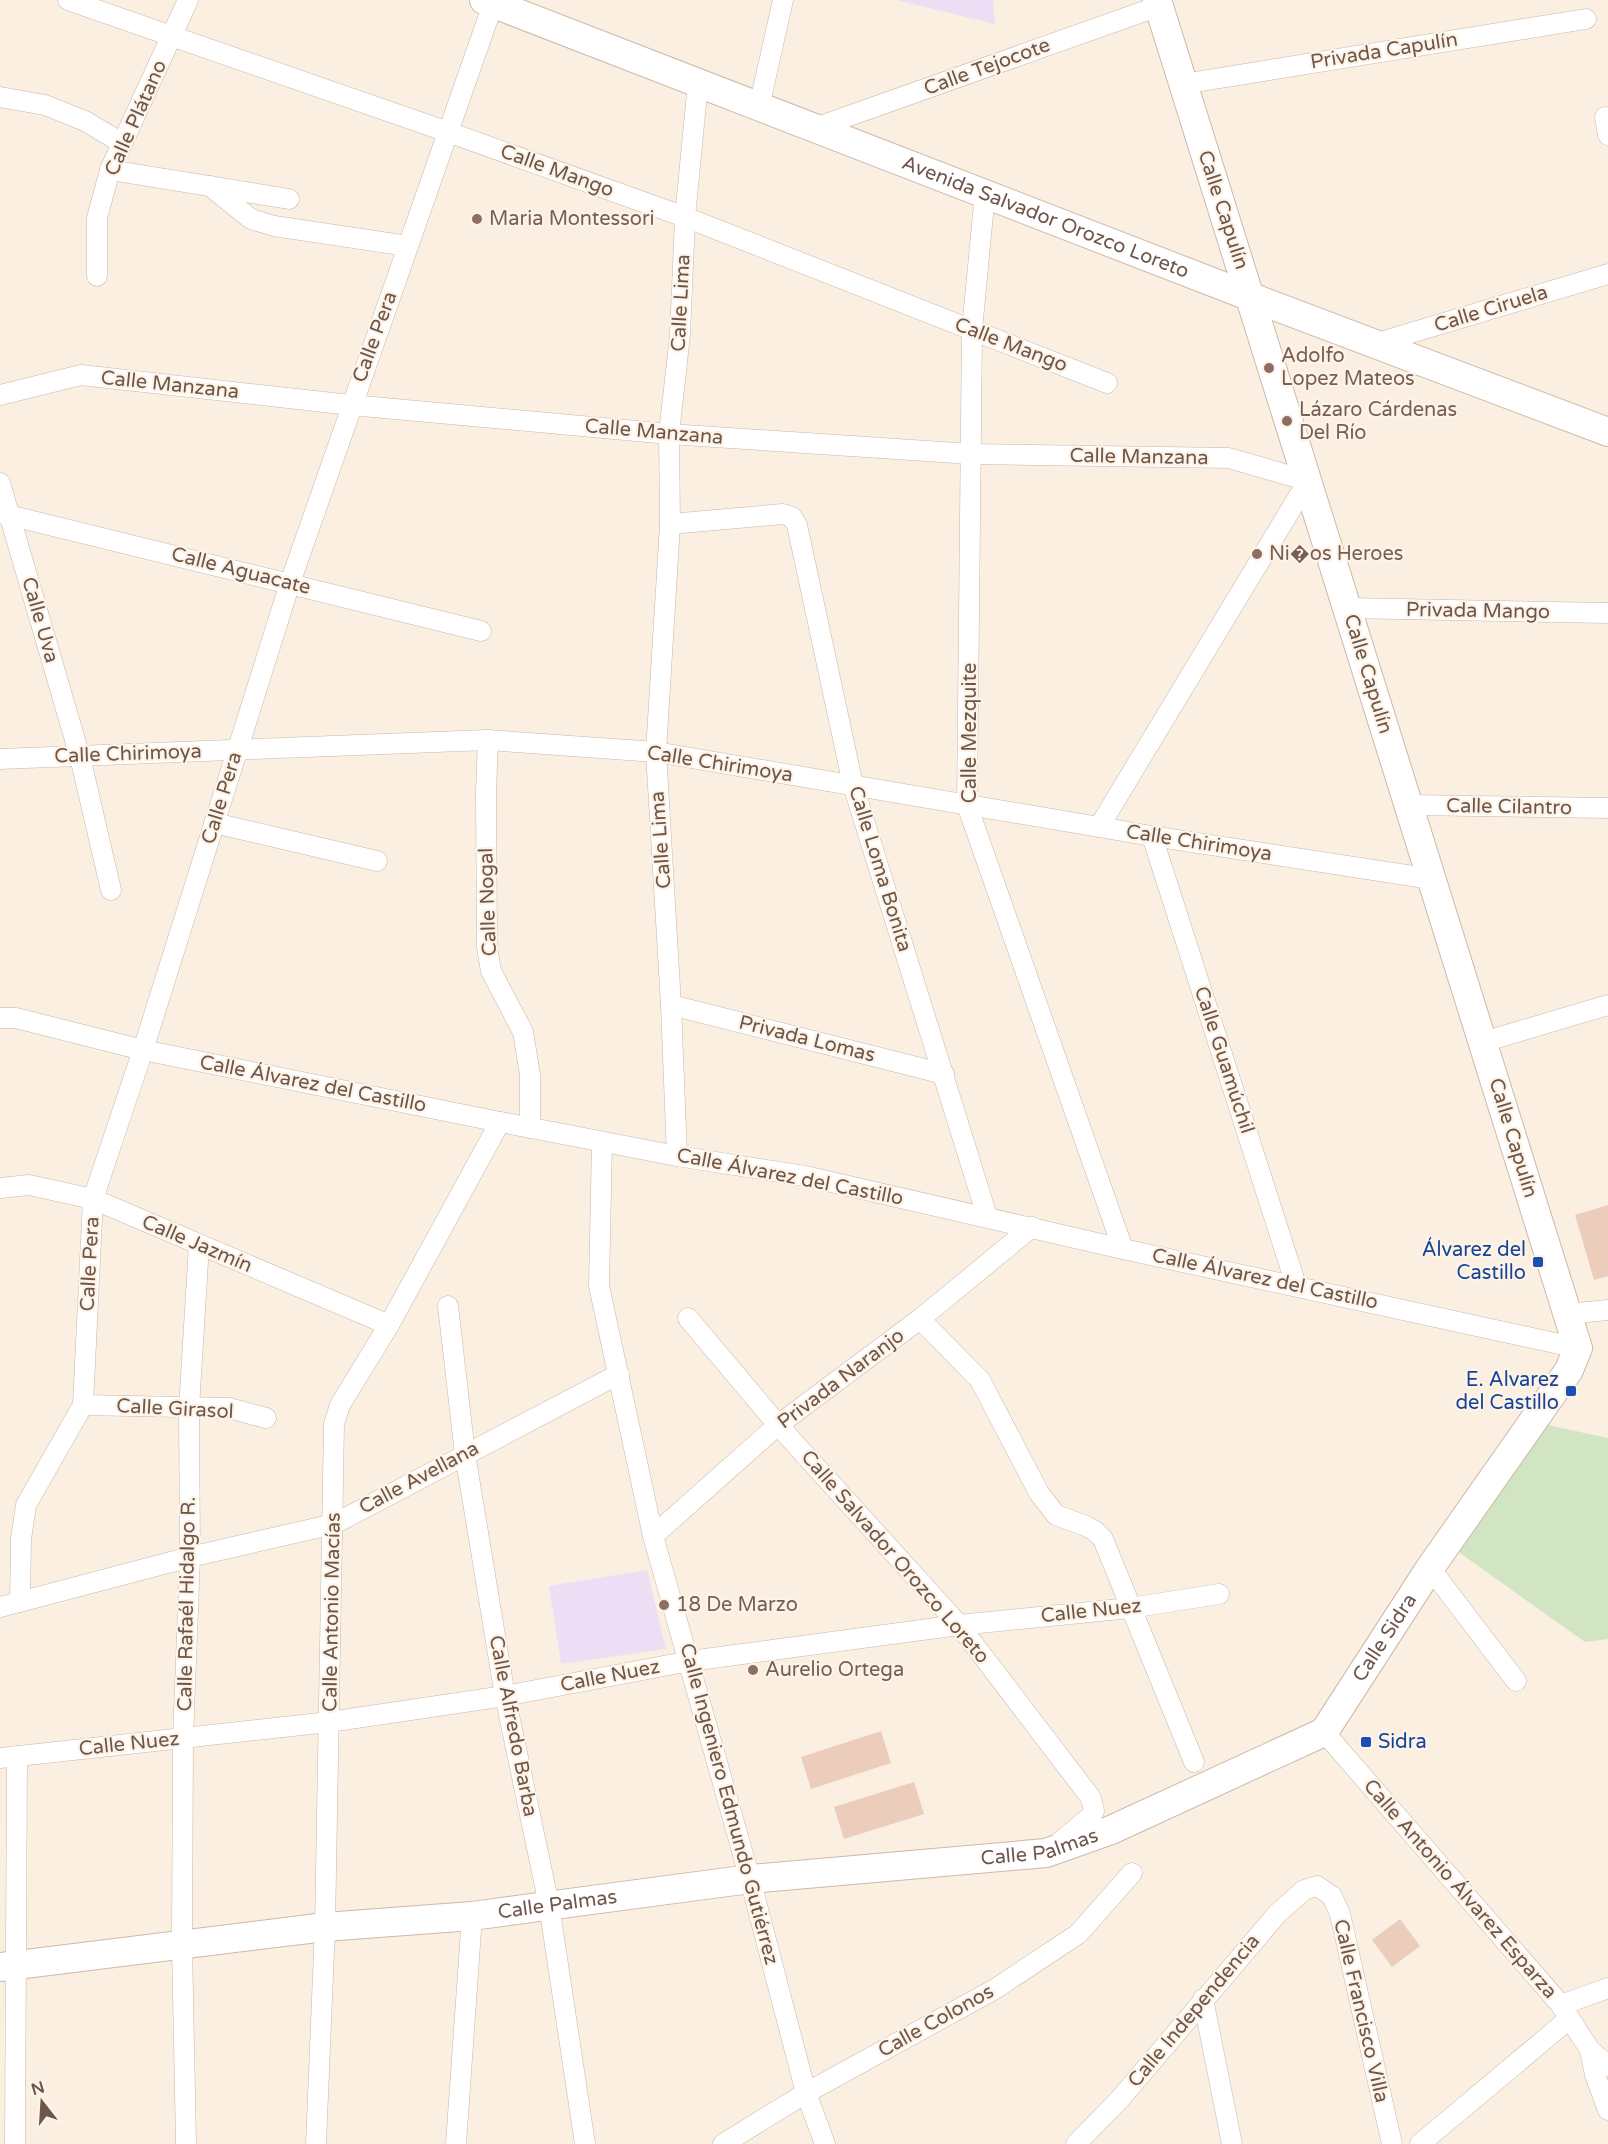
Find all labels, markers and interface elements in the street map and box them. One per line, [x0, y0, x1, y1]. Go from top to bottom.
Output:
street label: Privada Capulín [1309, 28, 1459, 74]
street label: Calle Tejocote [921, 33, 1053, 101]
street label: Calle Plátano [100, 56, 172, 180]
street label: Calle Mango [497, 139, 617, 203]
street label: Calle Capulín [1192, 147, 1254, 273]
street label: Avenida Salvador Orozco Loreto [898, 151, 1192, 284]
place label: Maria Montessori [489, 207, 655, 231]
marker: Maria Montessori [470, 212, 484, 226]
street label: Calle Lima [666, 254, 696, 352]
street label: Calle Ciruela [1431, 280, 1551, 338]
street label: Calle Pera [347, 288, 403, 386]
street label: Calle Mango [951, 312, 1071, 378]
place label: Adolfo Lopez Mateos [1281, 344, 1415, 391]
marker: Adolfo Lopez Mateos [1262, 361, 1276, 375]
street label: Calle Manzana [100, 366, 240, 404]
place label: Lázaro Cárdenas Del Río [1299, 398, 1457, 445]
street label: Calle Manzana [584, 414, 724, 450]
marker: Lázaro Cárdenas Del Río [1280, 414, 1294, 428]
street label: Calle Manzana [1069, 444, 1209, 470]
street label: Calle Aguacate [169, 542, 313, 600]
place label: Ni�os Heroes [1269, 542, 1403, 566]
marker: Ni�os Heroes [1250, 547, 1264, 561]
street label: Calle Uva [16, 574, 64, 666]
street label: Privada Mango [1406, 598, 1550, 624]
street label: Calle Capulín [1338, 611, 1398, 737]
street label: Calle Mezquite [958, 663, 982, 803]
street label: Calle Chirimoya [54, 739, 202, 769]
street label: Calle Chirimoya [645, 741, 795, 787]
street label: Calle Pera [197, 749, 247, 847]
street label: Calle Loma Bonita [843, 783, 917, 955]
street label: Calle Lima [646, 790, 676, 890]
street label: Calle Cilantro [1446, 794, 1572, 820]
street label: Calle Chirimoya [1124, 820, 1274, 866]
street label: Calle Nogal [474, 847, 502, 957]
street label: Calle Guamúchil [1189, 983, 1259, 1137]
street label: Privada Lomas [736, 1010, 878, 1068]
street label: Calle Álvarez del Castillo [198, 1049, 429, 1118]
street label: Calle Capulín [1483, 1075, 1543, 1201]
street label: Calle Álvarez del Castillo [675, 1142, 906, 1211]
street label: Calle Jazmín [138, 1210, 256, 1278]
street label: Calle Pera [76, 1216, 104, 1312]
place label: Álvarez del Castillo [1422, 1237, 1526, 1285]
street label: Calle Álvarez del Castillo [1150, 1242, 1380, 1315]
marker: Álvarez del Castillo [1531, 1255, 1545, 1269]
street label: Privada Naranjo [773, 1324, 909, 1434]
place label: E. Alvarez del Castillo [1455, 1368, 1559, 1415]
marker: E. Alvarez del Castillo [1564, 1384, 1578, 1398]
street label: Calle Girasol [116, 1394, 234, 1424]
street label: Calle Avellana [355, 1436, 483, 1520]
street label: Calle Salvador Orozco Loreto [796, 1445, 994, 1669]
street label: Calle Rafaél Hidalgo R. [173, 1496, 201, 1712]
street label: Calle Antonio Macías [318, 1512, 346, 1712]
street label: Calle Sidra [1348, 1589, 1422, 1686]
place label: 18 De Marzo [676, 1593, 798, 1617]
street label: Calle Nuez [1040, 1594, 1142, 1628]
marker: 18 De Marzo [657, 1598, 671, 1612]
street label: Calle Alfredo Barba [484, 1633, 542, 1819]
street label: Calle Ingeniero Edmundo Gutiérrez [674, 1641, 784, 1967]
street label: Calle Nuez [558, 1655, 662, 1697]
place label: Aurelio Ortega [765, 1658, 904, 1682]
marker: Aurelio Ortega [746, 1663, 760, 1677]
street label: Calle Nuez [78, 1727, 180, 1761]
place label: Sidra [1378, 1730, 1427, 1754]
marker: Sidra [1359, 1735, 1373, 1749]
street label: Calle Antonio Álvarez Esparza [1358, 1774, 1563, 2004]
street label: Calle Palmas [980, 1823, 1101, 1871]
street label: Calle Palmas [496, 1885, 618, 1924]
street label: Calle Francisco Villa [1328, 1917, 1394, 2105]
street label: Calle Independencia [1123, 1930, 1265, 2092]
street label: Calle Colonos [874, 1979, 998, 2063]
north arrow [12, 2072, 72, 2132]
text: N [29, 2077, 47, 2100]

